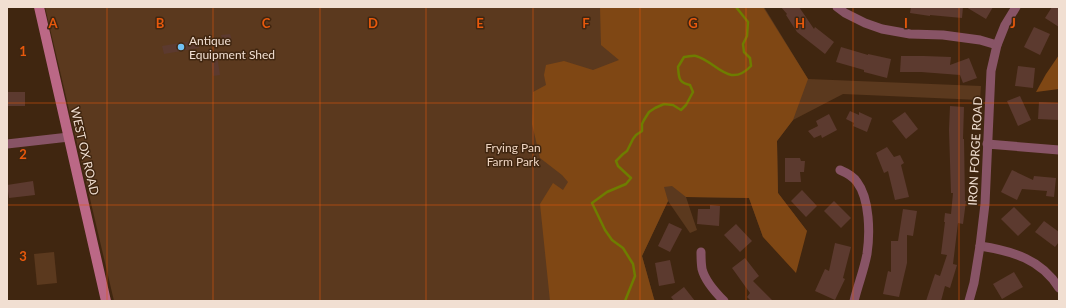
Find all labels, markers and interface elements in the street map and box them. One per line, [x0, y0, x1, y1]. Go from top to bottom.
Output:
text: A [47, 15, 58, 31]
text: B [156, 15, 165, 31]
text: C [262, 15, 271, 31]
text: D [368, 15, 378, 31]
text: E [476, 15, 484, 31]
text: F [582, 15, 590, 31]
text: G [688, 15, 698, 31]
text: H [795, 15, 805, 31]
text: I [904, 15, 908, 31]
text: J [1010, 15, 1016, 31]
place label: Antique Equipment Shed [189, 33, 275, 62]
marker: Antique Equipment Shed [176, 42, 186, 52]
text: 1 [19, 43, 27, 59]
street label: IRON FORGE ROAD [965, 96, 985, 206]
street label: WEST OX ROAD [68, 106, 102, 196]
park label: Frying Pan Farm Park [485, 140, 541, 169]
text: 2 [19, 146, 27, 162]
text: 3 [19, 248, 27, 264]

